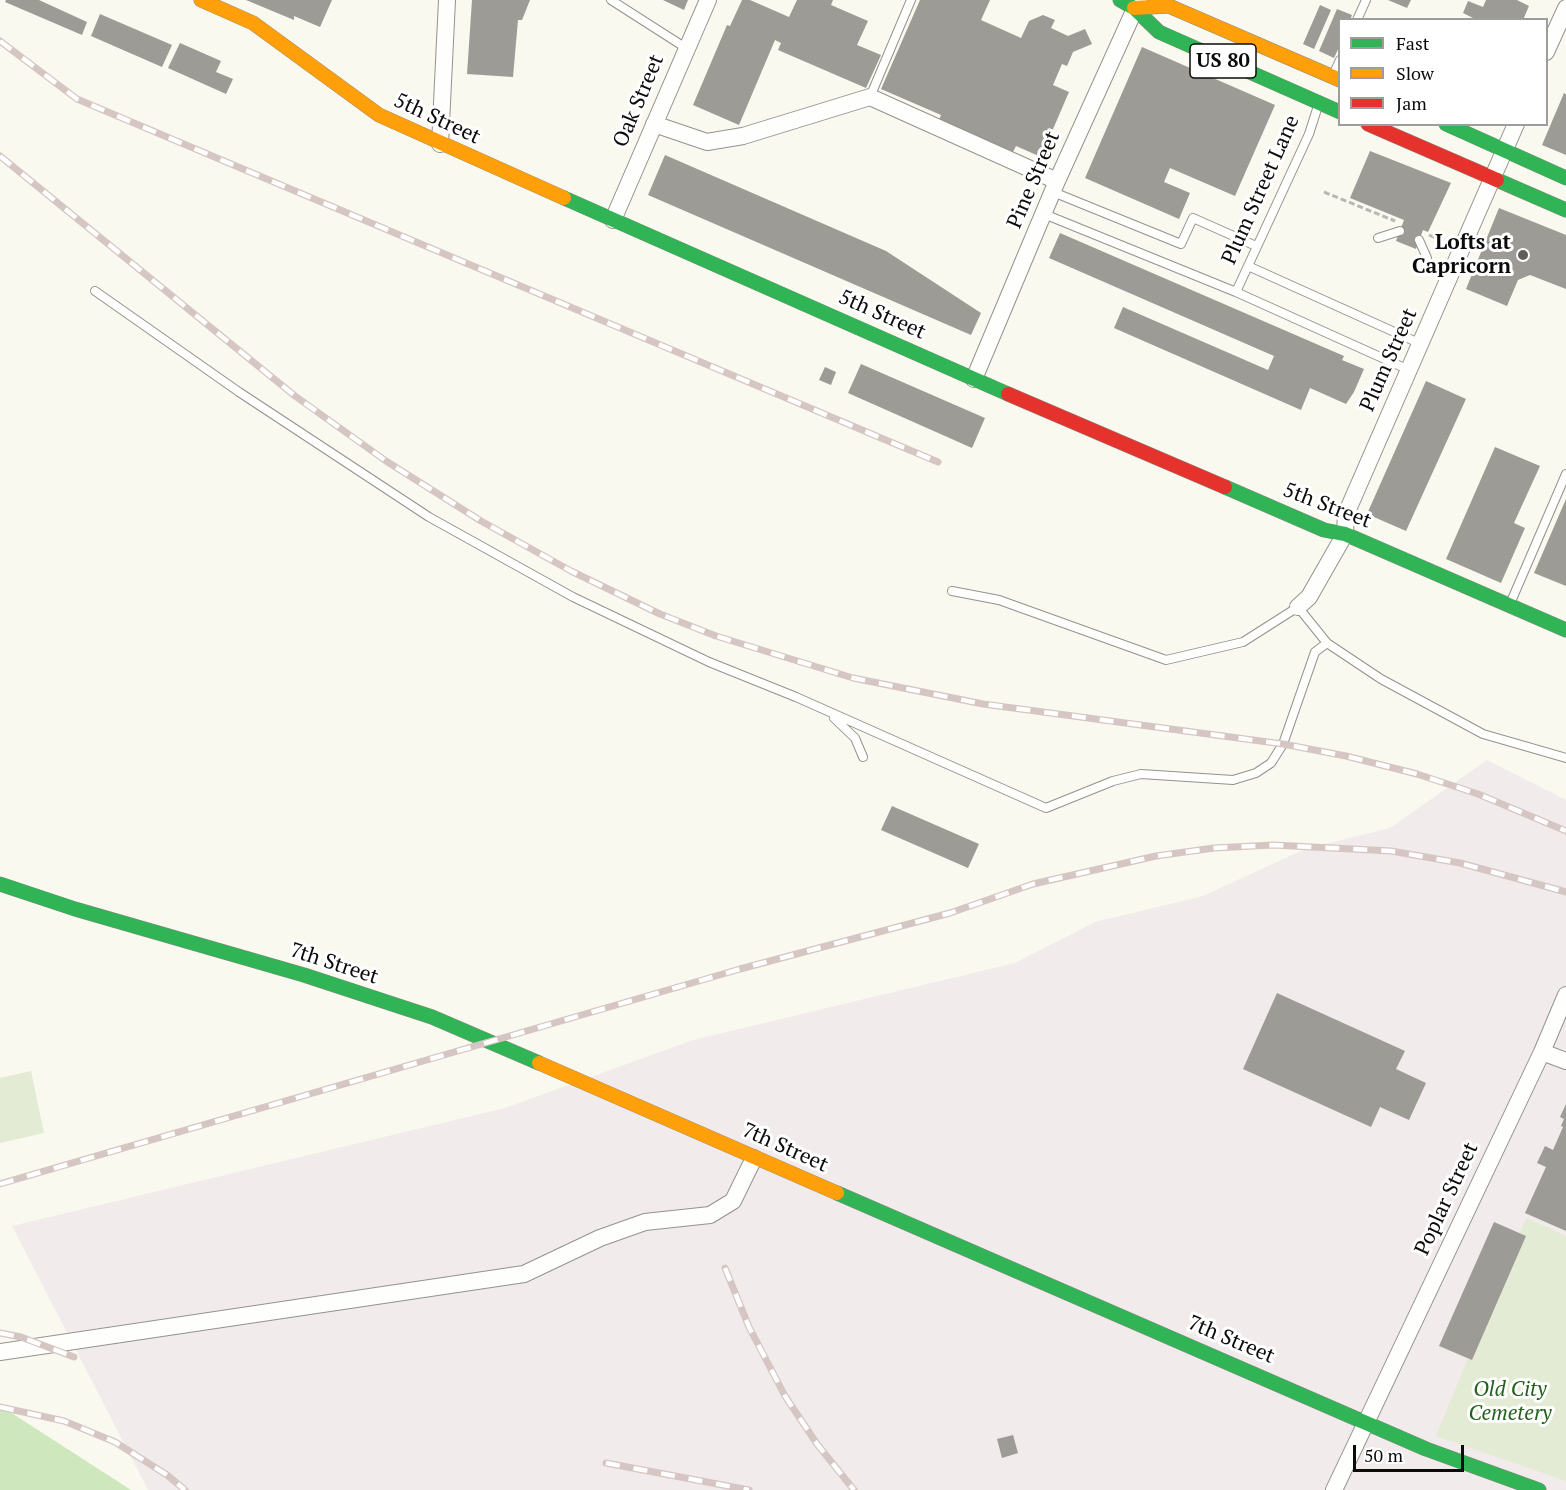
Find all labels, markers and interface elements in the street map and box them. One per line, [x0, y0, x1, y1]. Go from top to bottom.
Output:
legend [1338, 18, 1548, 126]
text: Fast [1396, 31, 1429, 55]
road number: US 80 [1190, 44, 1256, 78]
street label: Oak Street [608, 51, 670, 151]
text: Slow [1396, 61, 1434, 85]
street label: 5th Street [390, 88, 484, 150]
text: Jam [1396, 91, 1427, 115]
street label: Plum Street Lane [1217, 112, 1305, 268]
street label: Pine Street [1002, 128, 1066, 232]
place label: Lofts at Capricorn [1412, 230, 1511, 280]
marker: Lofts at Capricorn [1516, 248, 1530, 262]
street label: 5th Street [835, 285, 929, 345]
street label: Plum Street [1355, 305, 1423, 415]
street label: 5th Street [1279, 478, 1375, 534]
street label: 7th Street [287, 938, 381, 990]
street label: 7th Street [738, 1118, 832, 1178]
street label: Poplar Street [1410, 1139, 1484, 1259]
street label: 7th Street [1184, 1311, 1278, 1369]
park label: Old City Cemetery [1468, 1377, 1552, 1427]
scale bar [1356, 1433, 1467, 1471]
text: 50 m [1364, 1443, 1403, 1467]

